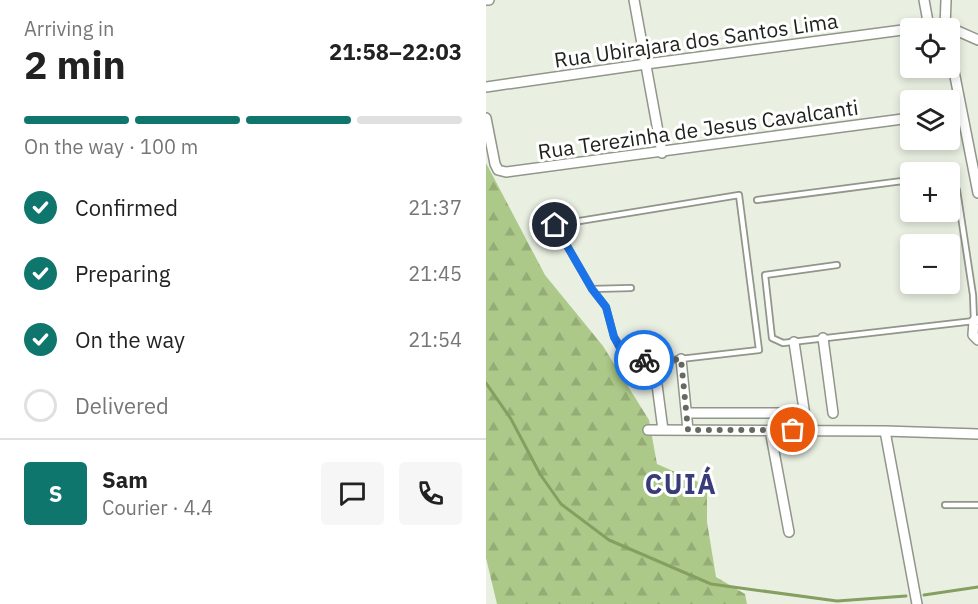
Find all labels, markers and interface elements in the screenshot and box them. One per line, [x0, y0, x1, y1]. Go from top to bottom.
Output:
street label: Rua Ubirajara dos Santos Lima [552, 6, 840, 74]
text: Arriving in [24, 15, 114, 42]
map controls [900, 18, 960, 294]
button: locate [900, 18, 960, 78]
text: 21:58–22:03 [329, 37, 462, 66]
text: 2 min [24, 39, 126, 90]
button: layers [900, 90, 960, 150]
street label: Rua Terezinha de Jesus Cavalcanti [536, 93, 860, 165]
text: On the way · 100 m [24, 133, 198, 160]
button: + [900, 162, 960, 222]
icon: check [24, 191, 57, 224]
text: Confirmed [75, 193, 178, 222]
text: 21:37 [408, 194, 462, 221]
pin [529, 199, 580, 250]
icon: home [538, 208, 571, 241]
button: − [900, 234, 960, 294]
icon: check [24, 257, 57, 290]
text: Preparing [75, 259, 170, 288]
text: 21:45 [408, 260, 462, 287]
icon: check [24, 323, 57, 356]
text: On the way [75, 325, 185, 354]
text: 21:54 [408, 326, 462, 353]
courier [614, 330, 674, 390]
icon: bike [628, 344, 661, 377]
text: Delivered [75, 391, 169, 420]
pin [767, 404, 818, 455]
icon: bag [776, 413, 809, 446]
button: chat [321, 462, 384, 525]
button: phone [399, 462, 462, 525]
text: Sam [102, 465, 148, 494]
district label: CUIÁ [645, 466, 717, 501]
text: S [49, 479, 62, 508]
text: Courier · 4.4 [102, 494, 213, 521]

